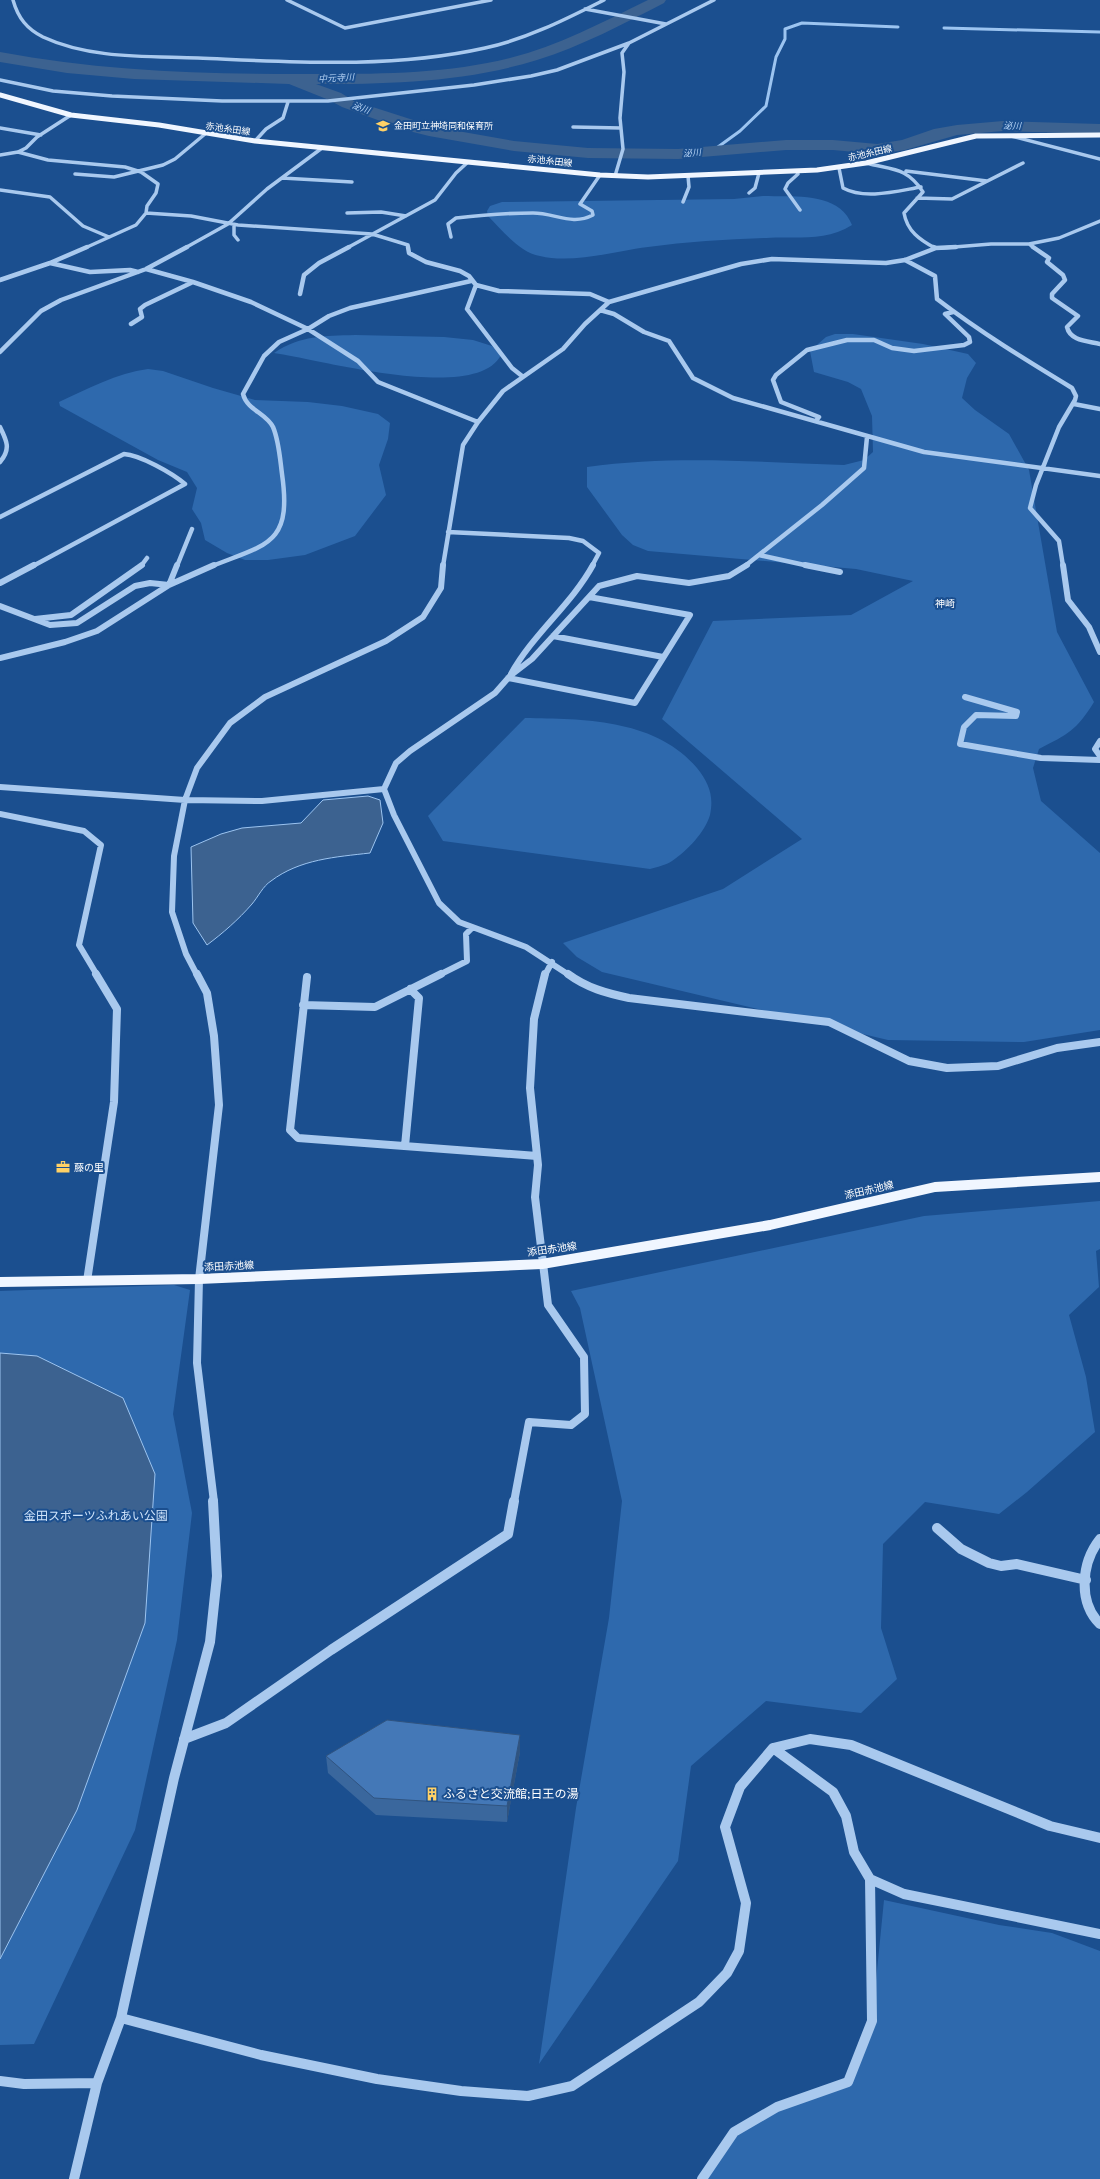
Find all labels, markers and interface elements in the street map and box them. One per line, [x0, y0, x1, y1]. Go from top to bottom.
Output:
water label: 中元寺川 [318, 72, 355, 84]
water label: 泌川 [351, 100, 372, 116]
school or university icon: 金田町立神埼同和保育所 [375, 118, 391, 134]
street label: 赤池糸田線 [205, 121, 252, 137]
place label: 金田町立神埼同和保育所 [394, 121, 493, 131]
water label: 泌川 [1003, 121, 1022, 131]
street label: 赤池糸田線 [847, 143, 894, 163]
water label: 泌川 [683, 147, 702, 159]
street label: 赤池糸田線 [527, 154, 574, 168]
district label: 神崎 [935, 598, 955, 609]
office icon: 藤の里 [55, 1159, 71, 1175]
place label: 藤の里 [74, 1162, 104, 1173]
street label: 添田赤池線 [843, 1179, 895, 1201]
street label: 添田赤池線 [526, 1240, 578, 1258]
street label: 添田赤池線 [204, 1259, 254, 1273]
park label: 金田スポーツふれあい公園 [24, 1509, 168, 1523]
building icon: ふるさと交流館;日王の湯 [424, 1786, 440, 1802]
place label: ふるさと交流館;日王の湯 [443, 1787, 579, 1801]

